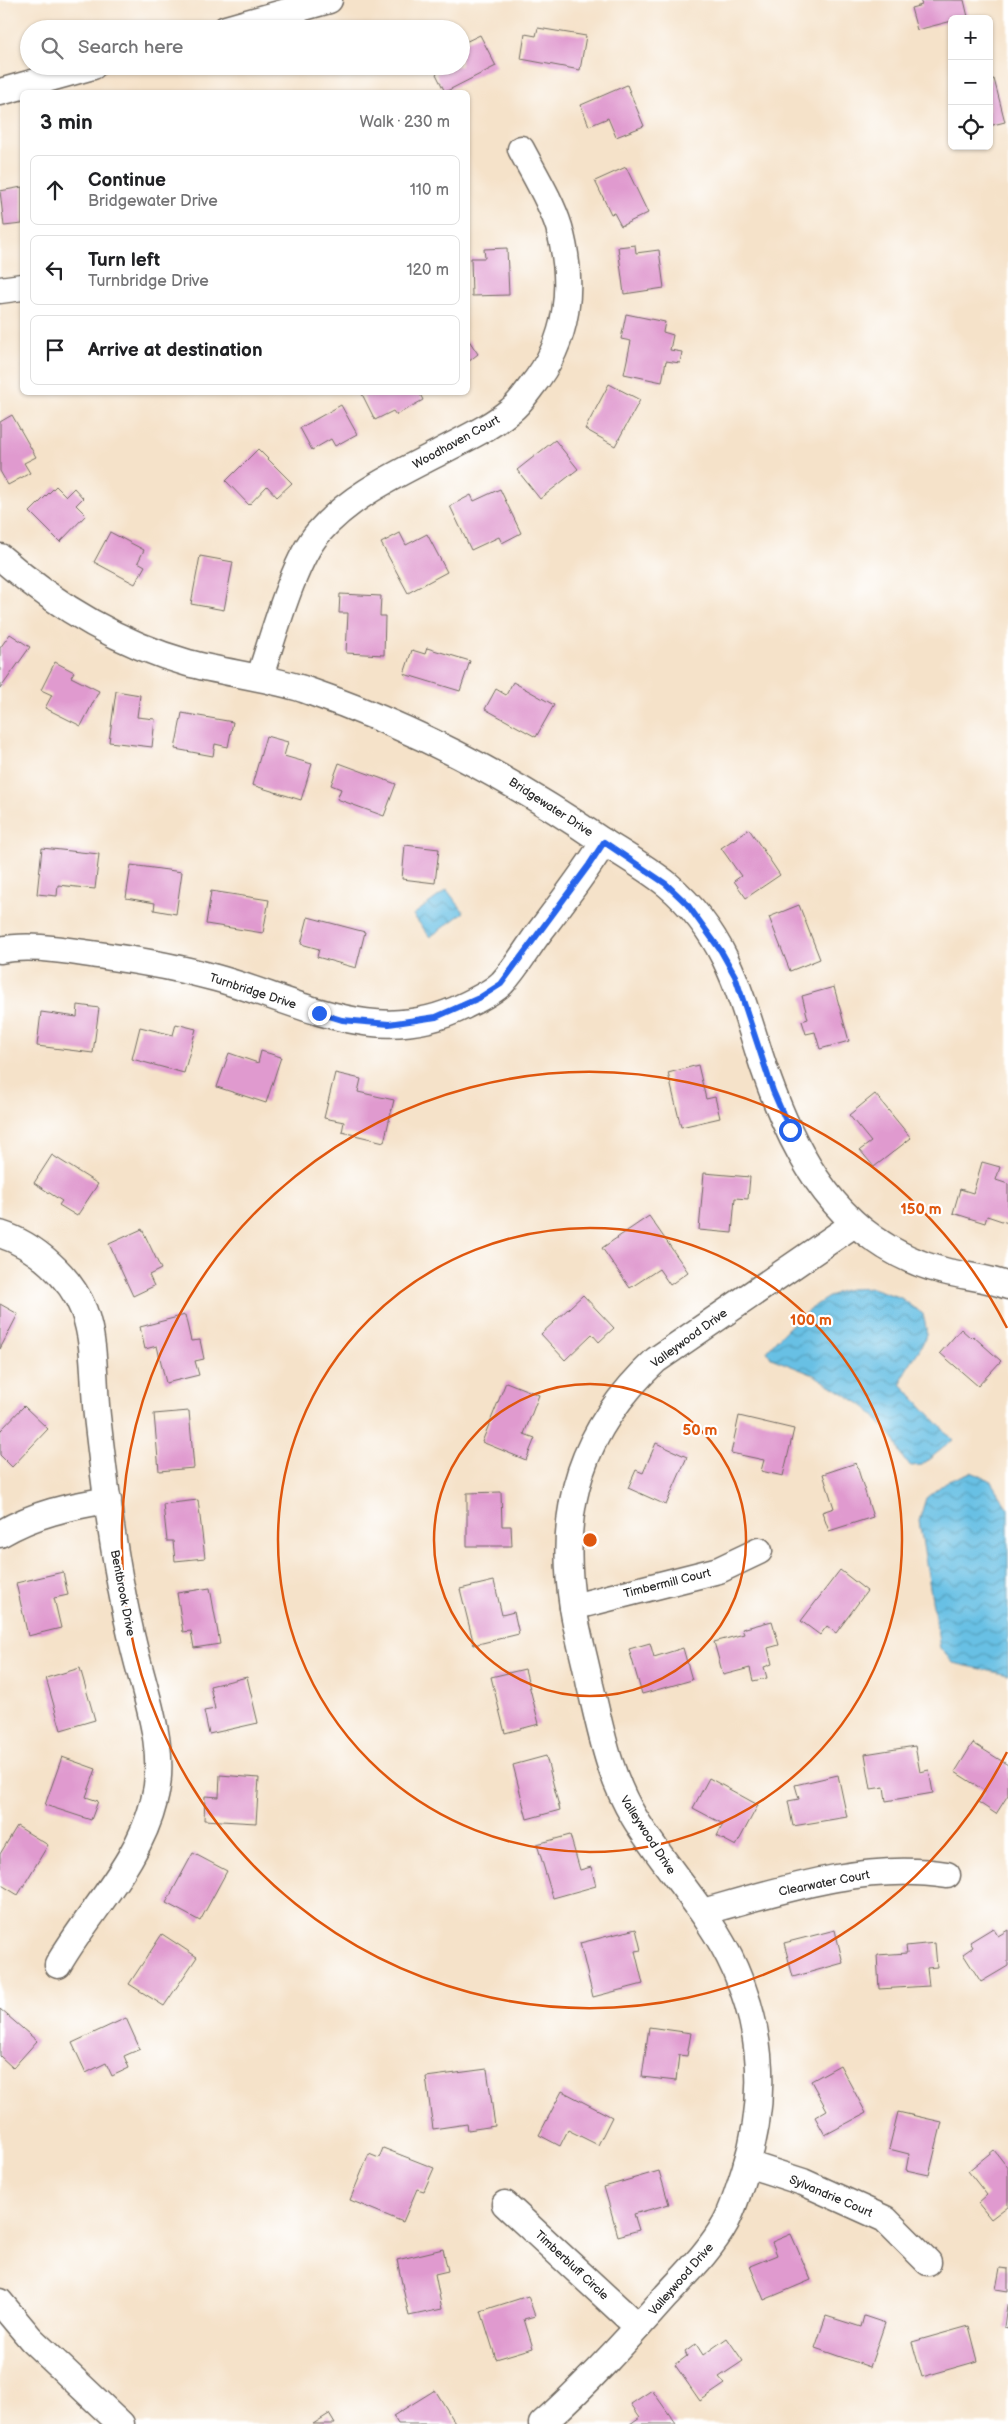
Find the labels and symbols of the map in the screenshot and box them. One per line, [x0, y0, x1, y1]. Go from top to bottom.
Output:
street label: Woodhaven Court [410, 412, 503, 473]
street label: Bridgewater Drive [506, 775, 596, 840]
street label: Turnbridge Drive [207, 970, 298, 1013]
route end [308, 1002, 331, 1025]
route start [779, 1119, 802, 1142]
text: 150 m [900, 1200, 942, 1219]
street label: Valleywood Drive [648, 1306, 730, 1371]
text: 100 m [790, 1311, 832, 1330]
text: 50 m [683, 1421, 718, 1440]
centre of rings [581, 1531, 599, 1549]
street label: Bentbrook Drive [107, 1549, 138, 1638]
street label: Timbermill Court [622, 1565, 712, 1602]
street label: Valleywood Drive [617, 1793, 679, 1877]
street label: Clearwater Court [777, 1867, 871, 1900]
street label: Sylvandrie Court [787, 2172, 875, 2221]
street label: Timberbluff Circle [532, 2227, 612, 2303]
street label: Valleywood Drive [646, 2240, 717, 2319]

